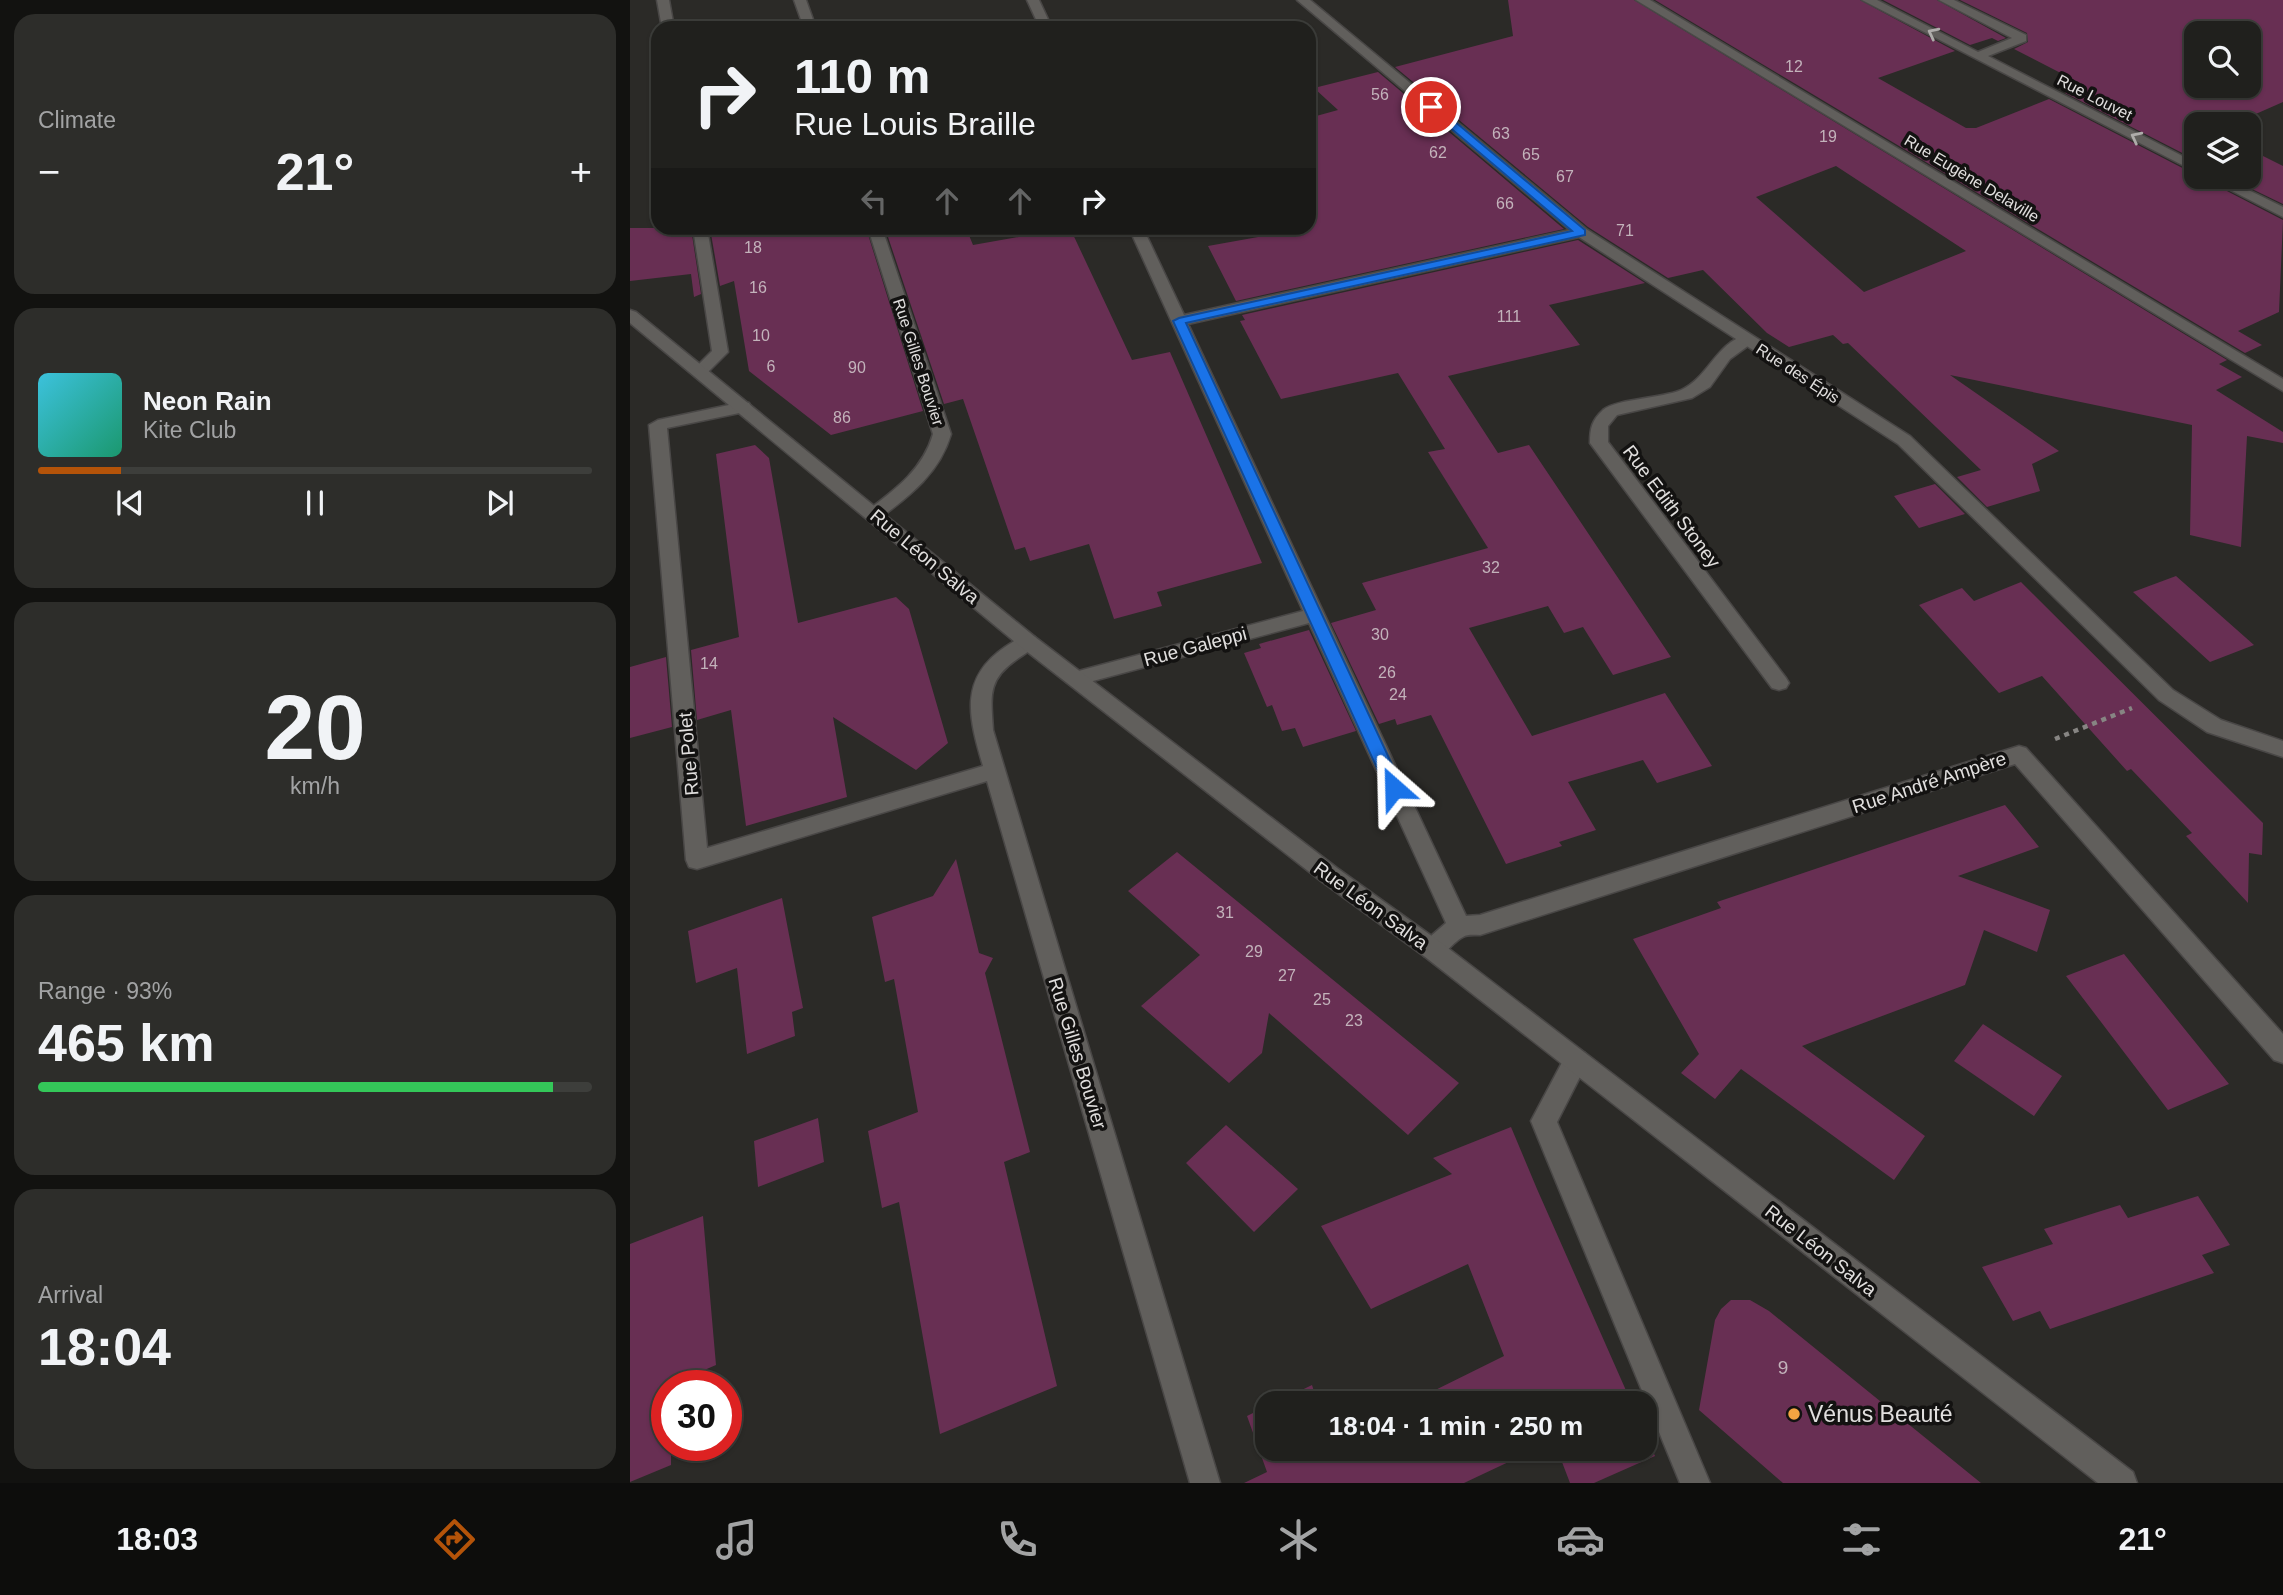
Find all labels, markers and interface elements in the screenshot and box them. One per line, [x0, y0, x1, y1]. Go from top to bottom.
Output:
map controls [2184, 21, 2261, 189]
button: search [2184, 21, 2261, 98]
one-way arrow [1928, 28, 1940, 42]
icon: right [679, 49, 770, 140]
text: 110 m [794, 49, 930, 103]
house number: 12 [1785, 58, 1803, 75]
street label: Rue Louvet [2054, 71, 2136, 124]
pin [1401, 77, 1461, 137]
house number: 56 [1371, 86, 1389, 103]
icon: arrive [1412, 88, 1450, 126]
text: Rue Louis Braille [794, 106, 1036, 142]
text: Climate [38, 107, 116, 133]
button: layers [2184, 112, 2261, 189]
house number: 63 [1492, 125, 1510, 142]
house number: 19 [1819, 128, 1837, 145]
street label: Rue Eugène Delaville [1901, 132, 2042, 225]
one-way arrow [2130, 132, 2143, 146]
text: 21° [276, 143, 354, 201]
house number: 62 [1429, 144, 1447, 161]
house number: 65 [1522, 146, 1540, 163]
text: − [38, 151, 60, 193]
text: + [570, 151, 592, 193]
house number: 67 [1556, 168, 1574, 185]
icon: left [855, 182, 893, 220]
icon: ahead [928, 182, 966, 220]
icon: ahead [1001, 182, 1039, 220]
icon: right [1074, 182, 1112, 220]
house number: 66 [1496, 195, 1514, 212]
house number: 71 [1616, 222, 1634, 239]
house number: 18 [744, 239, 762, 256]
house number: 16 [749, 279, 767, 296]
street label: Rue Gilles Bouvier [890, 297, 947, 428]
house number: 111 [1497, 308, 1521, 325]
house number: 10 [752, 327, 770, 344]
street label: Rue des Épis [1753, 340, 1843, 406]
house number: 6 [767, 358, 776, 375]
house number: 90 [848, 359, 866, 376]
text: Neon Rain [143, 386, 272, 416]
house number: 86 [833, 409, 851, 426]
text: Kite Club [143, 417, 236, 443]
street label: Rue Edith Stoney [1619, 441, 1725, 572]
icon: previous [111, 484, 149, 522]
icon: pause [296, 484, 334, 522]
icon: next [481, 484, 519, 522]
street label: Rue Léon Salva [866, 505, 984, 608]
house number: 32 [1482, 559, 1500, 576]
street label: Rue Galeppi [1141, 623, 1249, 670]
house number: 30 [1371, 626, 1389, 643]
house number: 14 [700, 655, 718, 672]
house number: 26 [1378, 664, 1396, 681]
text: 20 [264, 677, 366, 778]
house number: 24 [1389, 686, 1407, 703]
street label: Rue Polet [674, 711, 703, 796]
street label: Rue André Ampère [1850, 748, 2009, 817]
position arrow [1357, 751, 1431, 825]
text: km/h [290, 773, 340, 799]
street label: Rue Léon Salva [1310, 857, 1432, 954]
house number: 31 [1216, 904, 1234, 921]
house number: 29 [1245, 943, 1263, 960]
house number: 27 [1278, 967, 1296, 984]
street label: Rue Gilles Bouvier [1044, 975, 1111, 1132]
text: Range · 93% [38, 978, 172, 1004]
house number: 25 [1313, 991, 1331, 1008]
house number: 23 [1345, 1012, 1363, 1029]
text: 465 km [38, 1014, 214, 1072]
street label: Rue Léon Salva [1761, 1200, 1881, 1301]
text: Arrival [38, 1282, 103, 1308]
text: 18:04 [38, 1318, 171, 1376]
house number: 9 [1778, 1357, 1788, 1378]
speed limit sign: 30 [651, 1370, 742, 1461]
place label: Vénus Beauté [1808, 1401, 1953, 1427]
marker: Vénus Beauté [1786, 1406, 1802, 1422]
text: 18:04 · 1 min · 250 m [1329, 1411, 1583, 1441]
icon: directions [430, 1515, 479, 1564]
icon: music [712, 1515, 761, 1564]
icon: phone [993, 1515, 1042, 1564]
icon: climate [1274, 1515, 1323, 1564]
icon: car [1556, 1515, 1605, 1564]
icon: filters [1837, 1515, 1886, 1564]
text: 18:03 [116, 1521, 198, 1557]
text: 21° [2118, 1521, 2167, 1557]

